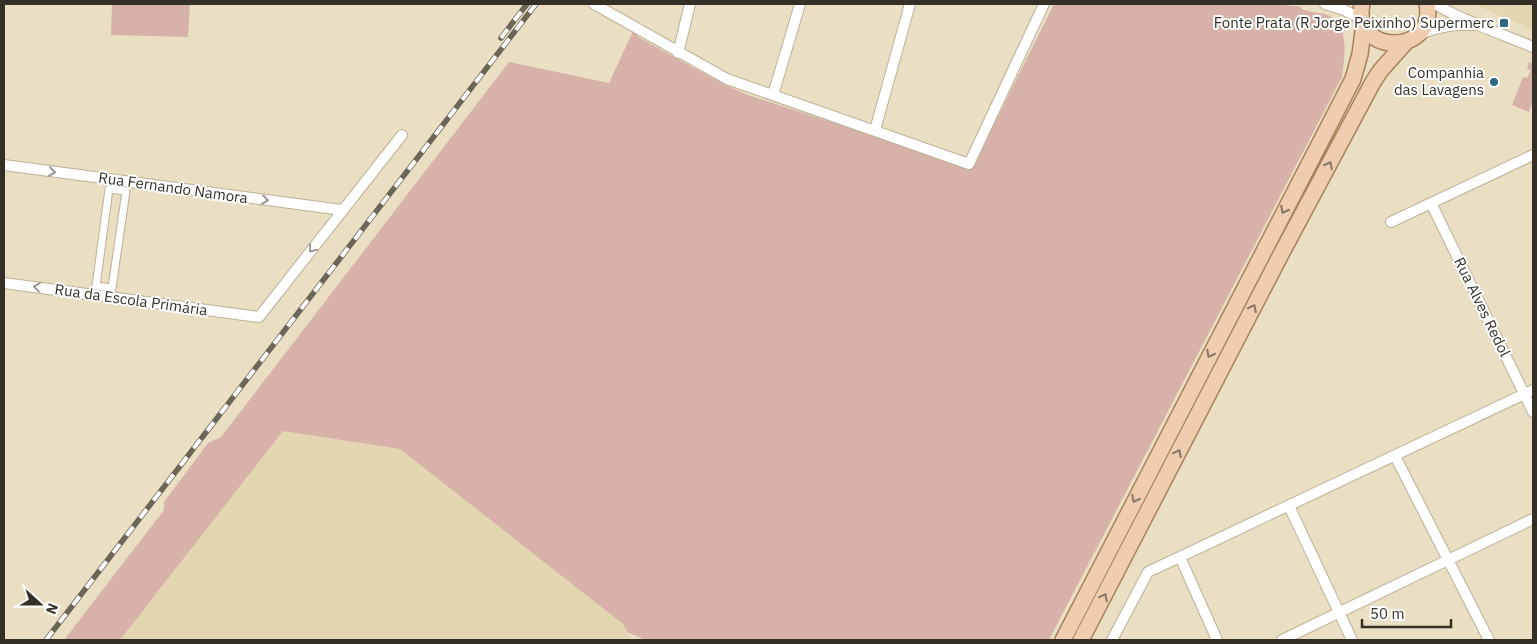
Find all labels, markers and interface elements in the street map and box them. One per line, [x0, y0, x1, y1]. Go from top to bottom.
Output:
place label: Fonte Prata (R Jorge Peixinho) Supermerc [1214, 13, 1494, 32]
marker: Fonte Prata (R Jorge Peixinho) Supermerc [1498, 17, 1510, 29]
place label: Companhia das Lavagens [1394, 63, 1484, 99]
marker: Companhia das Lavagens [1488, 76, 1500, 88]
one-way arrow [1322, 161, 1332, 170]
one-way arrow [48, 166, 56, 177]
street label: Rua Fernando Namora [97, 168, 249, 207]
one-way arrow [262, 194, 270, 205]
one-way arrow [1280, 205, 1290, 214]
one-way arrow [310, 243, 318, 252]
street label: Rua Alves Redol [1450, 254, 1515, 360]
street label: Rua da Escola Primária [53, 279, 209, 320]
one-way arrow [33, 283, 41, 293]
one-way arrow [1247, 304, 1257, 313]
one-way arrow [1206, 349, 1216, 358]
one-way arrow [1172, 449, 1182, 458]
one-way arrow [1131, 494, 1141, 503]
north arrow [15, 579, 65, 629]
one-way arrow [1097, 593, 1107, 602]
scale bar [1362, 596, 1451, 628]
text: N [42, 601, 62, 617]
text: 50 m [1370, 604, 1405, 623]

